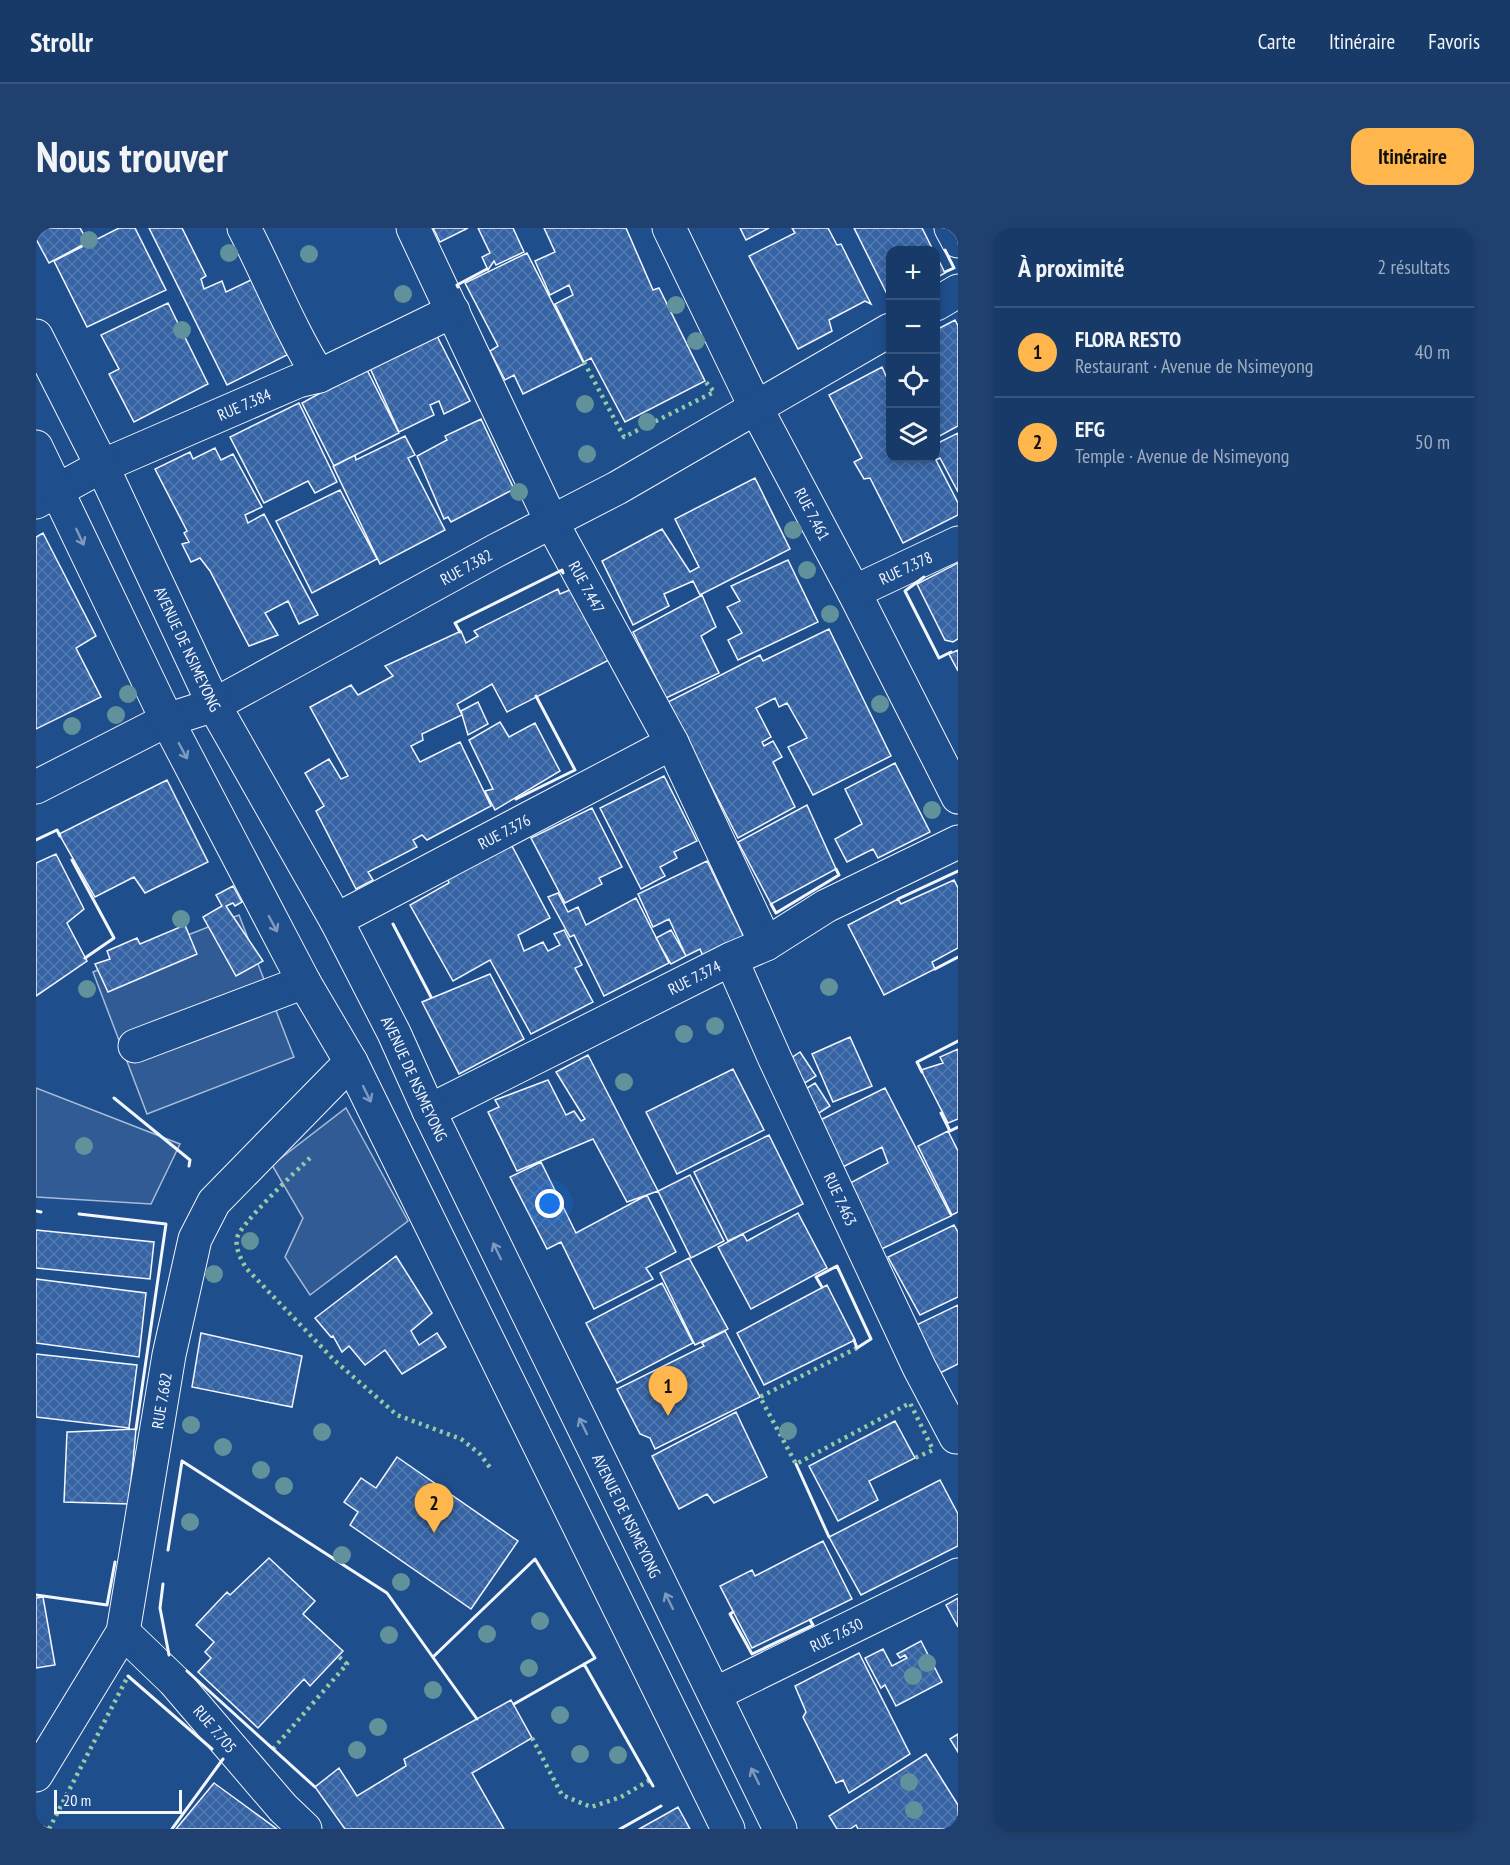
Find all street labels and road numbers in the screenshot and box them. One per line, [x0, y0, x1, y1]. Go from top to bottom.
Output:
street label: RUE 7.384 [214, 384, 274, 425]
street label: RUE 7.461 [790, 484, 835, 544]
street label: RUE 7.382 [437, 544, 496, 589]
street label: RUE 7.378 [876, 547, 935, 589]
street label: RUE 7.447 [565, 557, 609, 617]
street label: AVENUE DE NSIMEYONG [150, 584, 226, 715]
street label: RUE 7.376 [474, 809, 534, 853]
street label: RUE 7.374 [665, 956, 724, 999]
street label: AVENUE DE NSIMEYONG [377, 1013, 452, 1145]
street label: RUE 7.463 [820, 1169, 862, 1229]
street label: RUE 7.682 [147, 1371, 176, 1430]
street label: AVENUE DE NSIMEYONG [588, 1451, 666, 1581]
street label: RUE 7.630 [806, 1613, 866, 1656]
street label: RUE 7.705 [189, 1701, 241, 1757]

